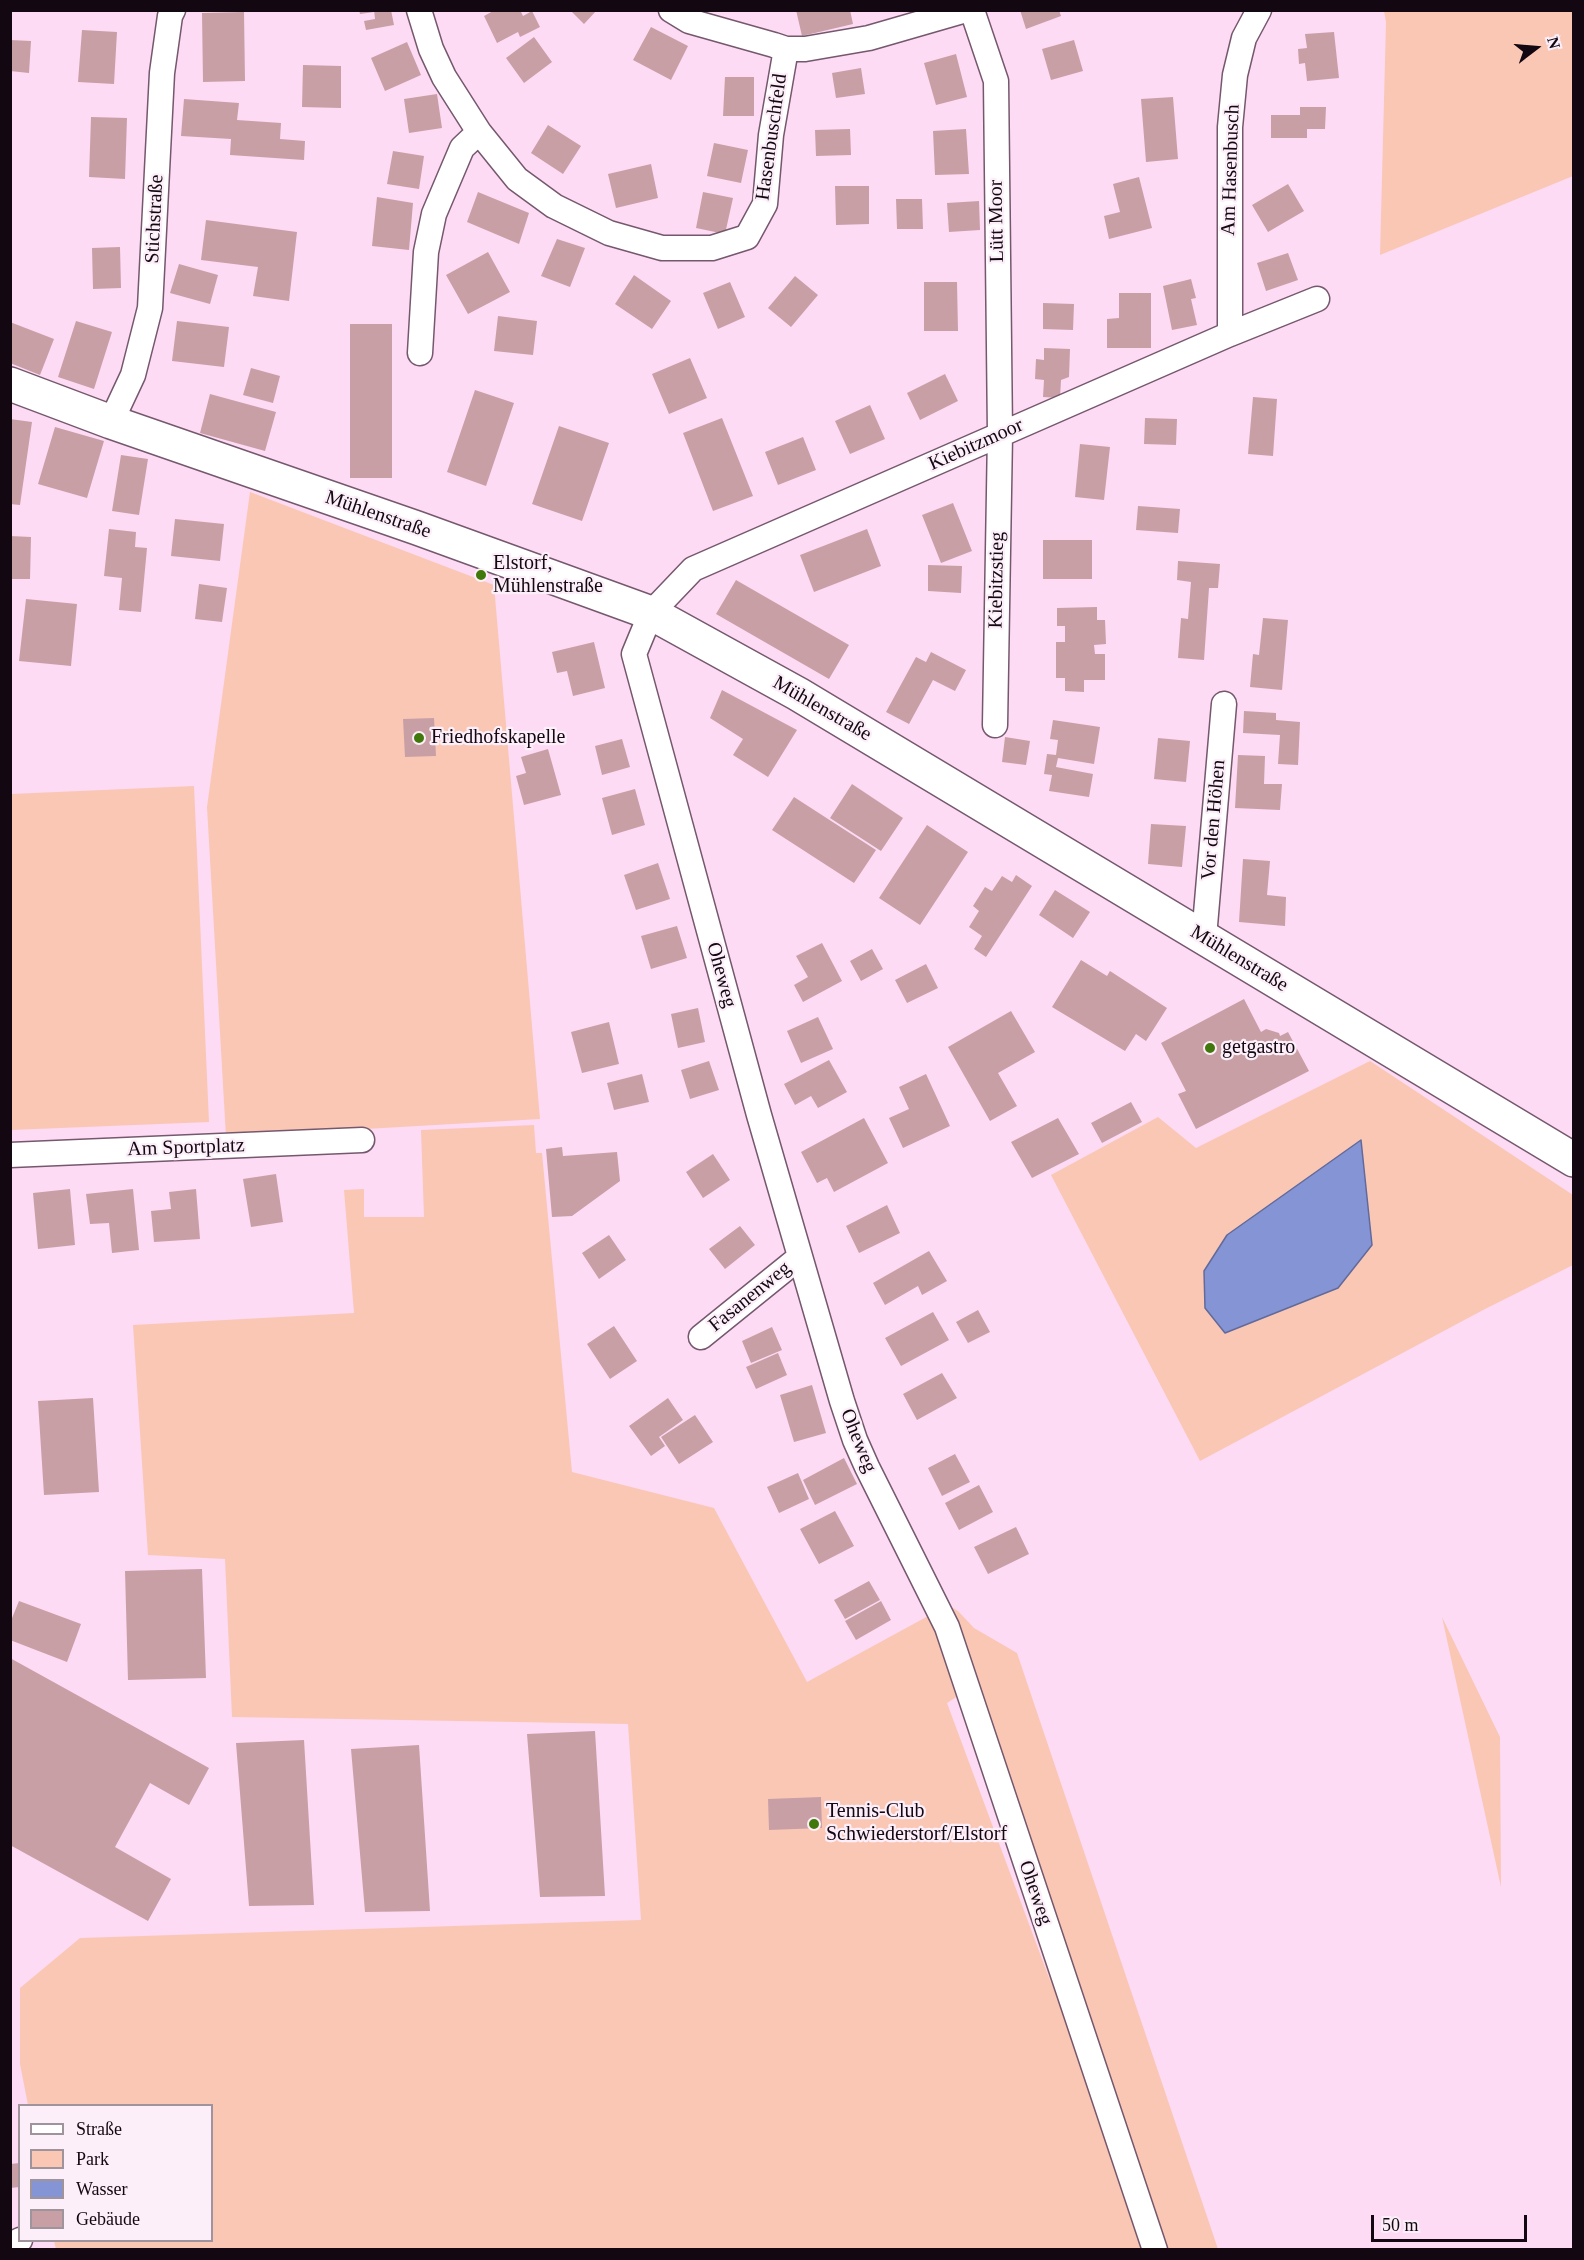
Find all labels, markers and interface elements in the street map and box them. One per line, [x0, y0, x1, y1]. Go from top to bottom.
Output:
north arrow [1506, 18, 1566, 78]
text: N [1544, 35, 1564, 51]
street label: Hasenbuschfeld [751, 72, 793, 202]
street label: Am Hasenbusch [1217, 104, 1245, 236]
street label: Stichstraße [141, 174, 169, 264]
street label: Lütt Moor [984, 179, 1010, 263]
street label: Kiebitzmoor [925, 413, 1027, 477]
street label: Mühlenstraße [322, 486, 434, 544]
street label: Kiebitzstieg [984, 531, 1010, 629]
place label: Elstorf, Mühlenstraße [493, 552, 603, 599]
marker: Elstorf, Mühlenstraße [474, 568, 488, 582]
street label: Mühlenstraße [768, 671, 876, 747]
place label: Friedhofskapelle [431, 726, 565, 750]
marker: Friedhofskapelle [412, 731, 426, 745]
street label: Vor den Höhen [1197, 759, 1231, 881]
street label: Mühlenstraße [1186, 920, 1292, 998]
street label: Oheweg [701, 940, 741, 1010]
place label: getgastro [1222, 1036, 1295, 1060]
marker: getgastro [1203, 1041, 1217, 1055]
street label: Am Sportplatz [127, 1134, 245, 1162]
street label: Fasanenweg [704, 1257, 796, 1337]
street label: Oheweg [834, 1406, 882, 1476]
place label: Tennis-Club Schwiederstorf/Elstorf [826, 1800, 1007, 1847]
marker: Tennis-Club Schwiederstorf/Elstorf [807, 1817, 821, 1831]
street label: Oheweg [1013, 1858, 1057, 1928]
legend [18, 2104, 213, 2242]
text: Straße [76, 2119, 122, 2139]
text: Park [76, 2149, 109, 2169]
text: Wasser [76, 2179, 128, 2199]
scale bar [1374, 2203, 1530, 2241]
text: Gebäude [76, 2209, 140, 2229]
text: 50 m [1382, 2215, 1419, 2235]

